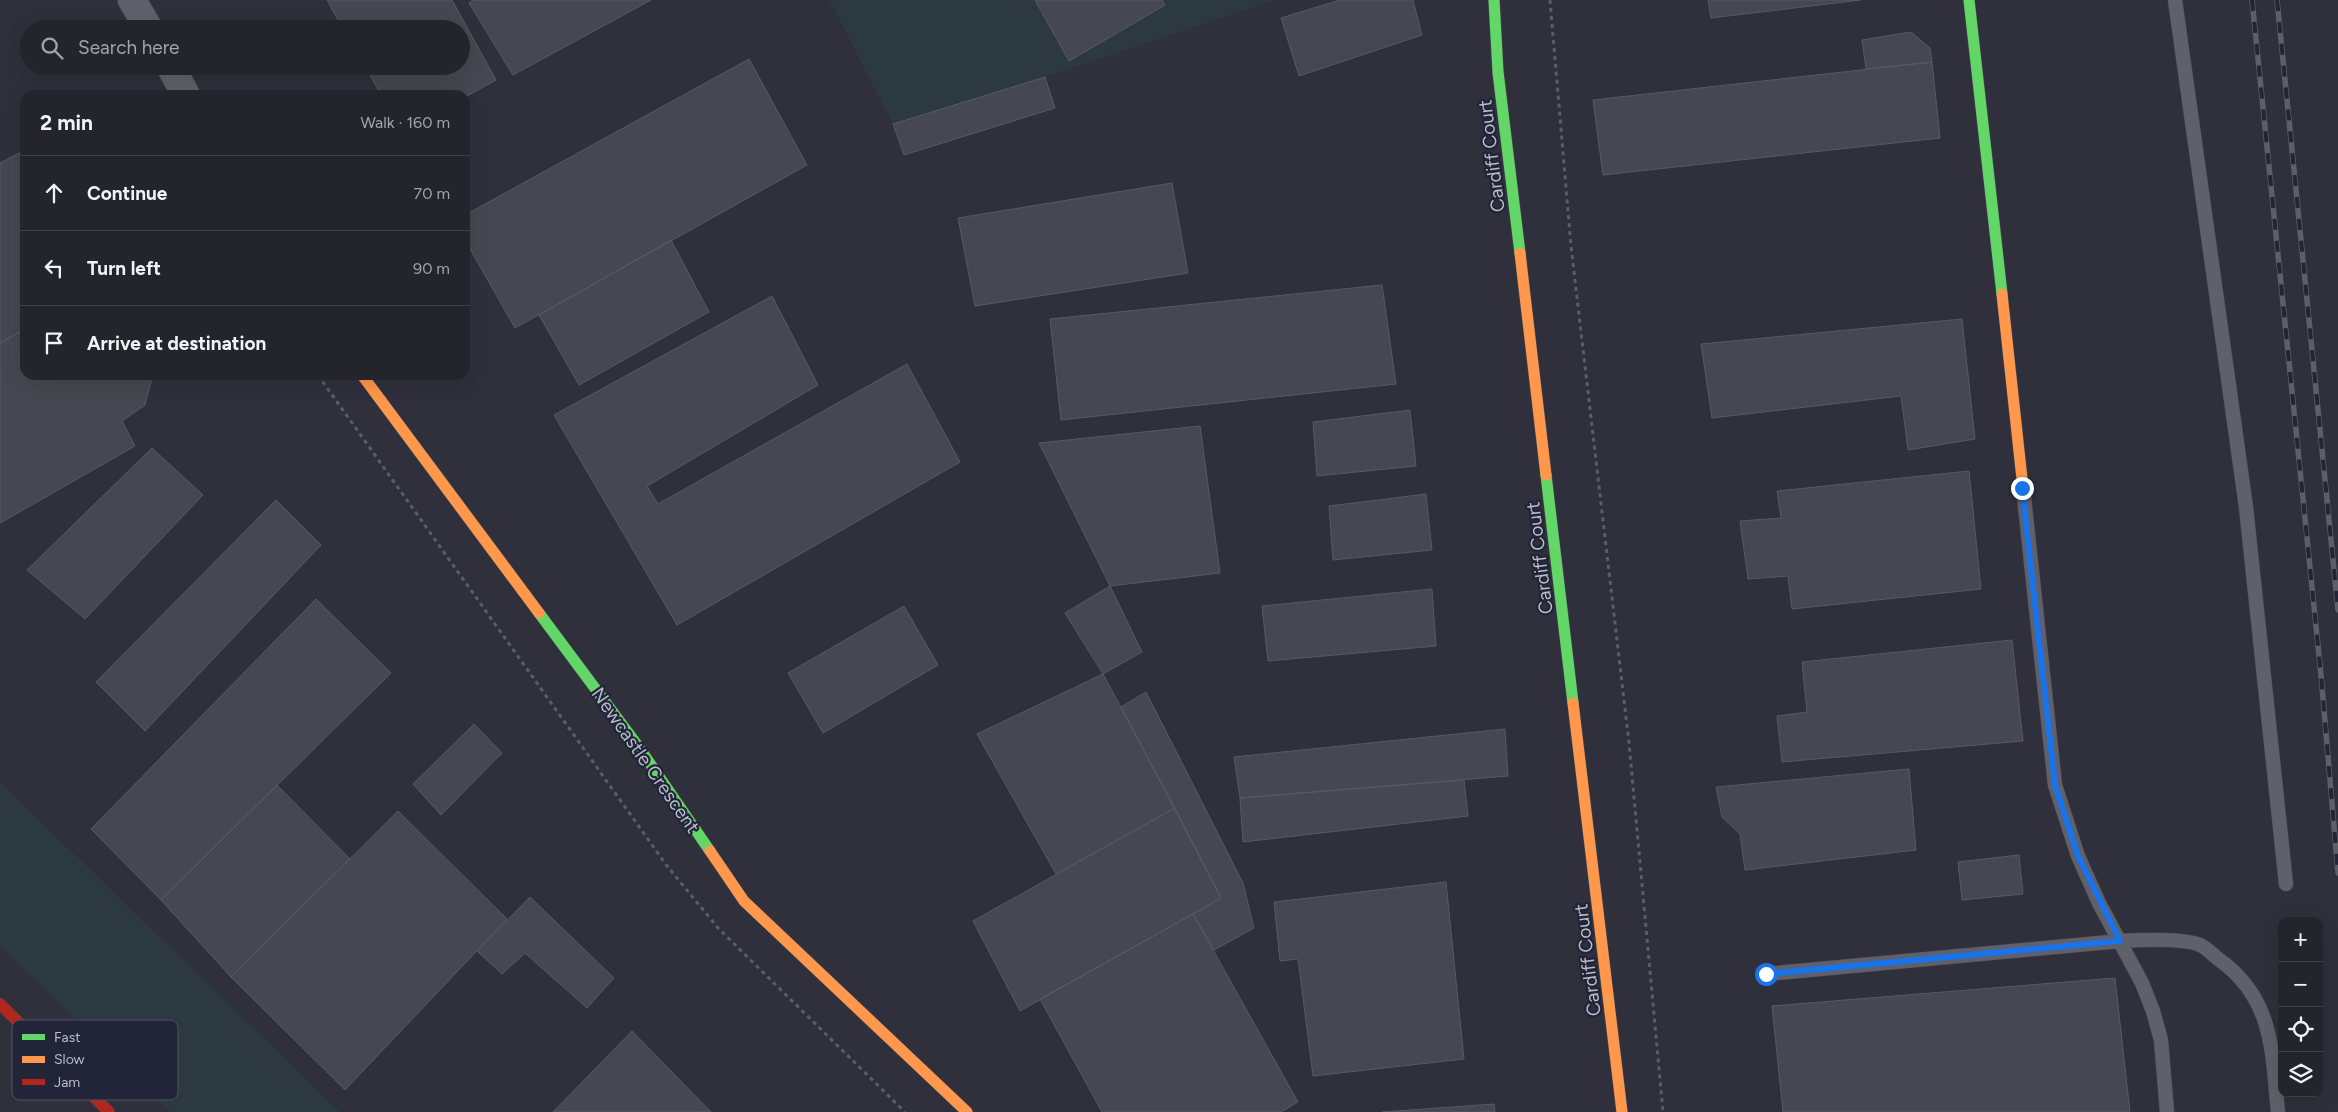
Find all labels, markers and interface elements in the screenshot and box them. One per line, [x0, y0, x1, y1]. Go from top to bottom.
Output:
search box [20, 20, 470, 75]
icon: search [38, 34, 66, 62]
text: Search here [78, 36, 180, 59]
street label: Cardiff Court [1473, 98, 1510, 213]
text: 2 min [40, 110, 93, 135]
text: Walk · 160 m [360, 113, 450, 132]
icon: ahead [40, 179, 68, 207]
text: Continue [87, 182, 167, 205]
text: 70 m [414, 184, 450, 203]
icon: left [40, 254, 68, 282]
text: Turn left [87, 257, 161, 280]
text: 90 m [413, 259, 450, 278]
icon: arrive [40, 329, 68, 357]
text: Arrive at destination [87, 332, 266, 355]
route end [2011, 477, 2034, 500]
street label: Cardiff Court [1521, 500, 1558, 615]
street label: Newcastle Crescent [587, 683, 704, 838]
street label: Cardiff Court [1569, 902, 1606, 1017]
map controls [2278, 917, 2323, 1097]
button: + [2278, 917, 2323, 962]
button: − [2278, 962, 2323, 1007]
route start [1755, 963, 1778, 986]
button: locate [2278, 1007, 2323, 1052]
legend [12, 1020, 178, 1100]
text: Fast [54, 1029, 80, 1046]
text: Slow [54, 1051, 85, 1068]
button: layers [2278, 1052, 2323, 1097]
text: Jam [54, 1074, 80, 1091]

